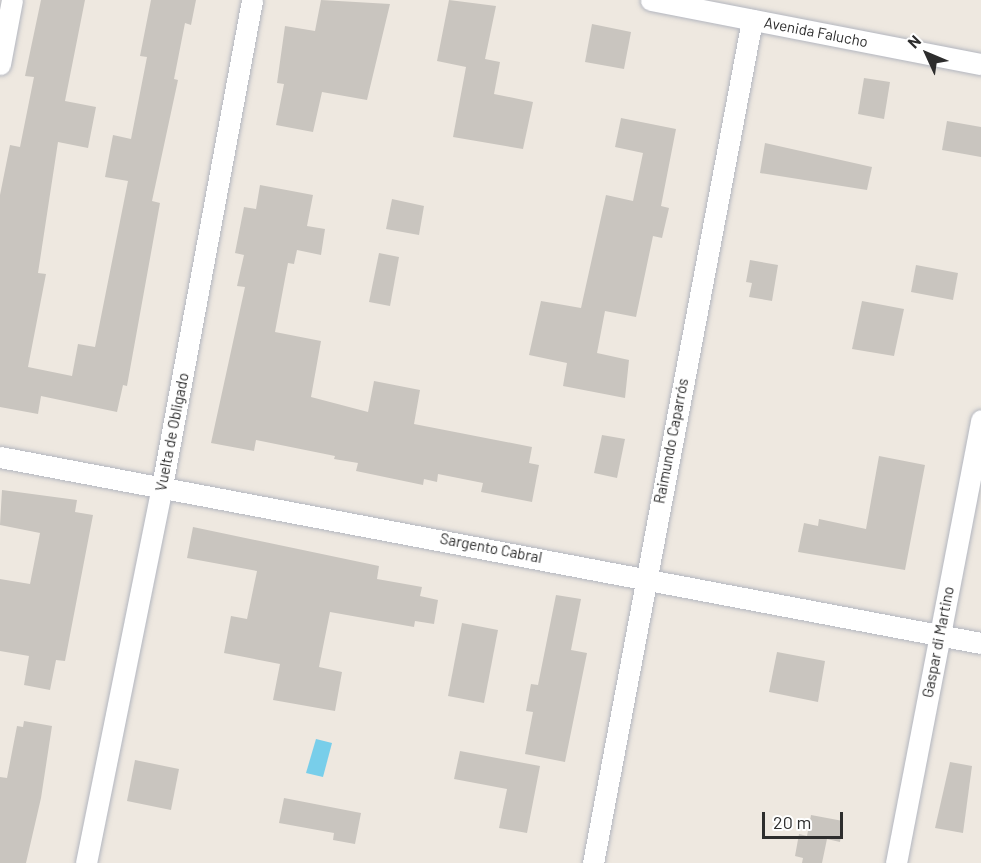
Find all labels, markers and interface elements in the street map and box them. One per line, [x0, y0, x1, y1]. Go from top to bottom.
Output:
street label: Avenida Falucho [763, 13, 869, 51]
north arrow [897, 24, 957, 84]
text: N [903, 31, 924, 52]
street label: Vuelta de Obligado [152, 371, 192, 493]
street label: Raimundo Caparrós [650, 377, 692, 505]
street label: Sargento Cabral [438, 529, 544, 567]
street label: Gaspar di Martino [918, 585, 958, 699]
scale bar [765, 800, 846, 838]
text: 20 m [773, 811, 811, 833]

